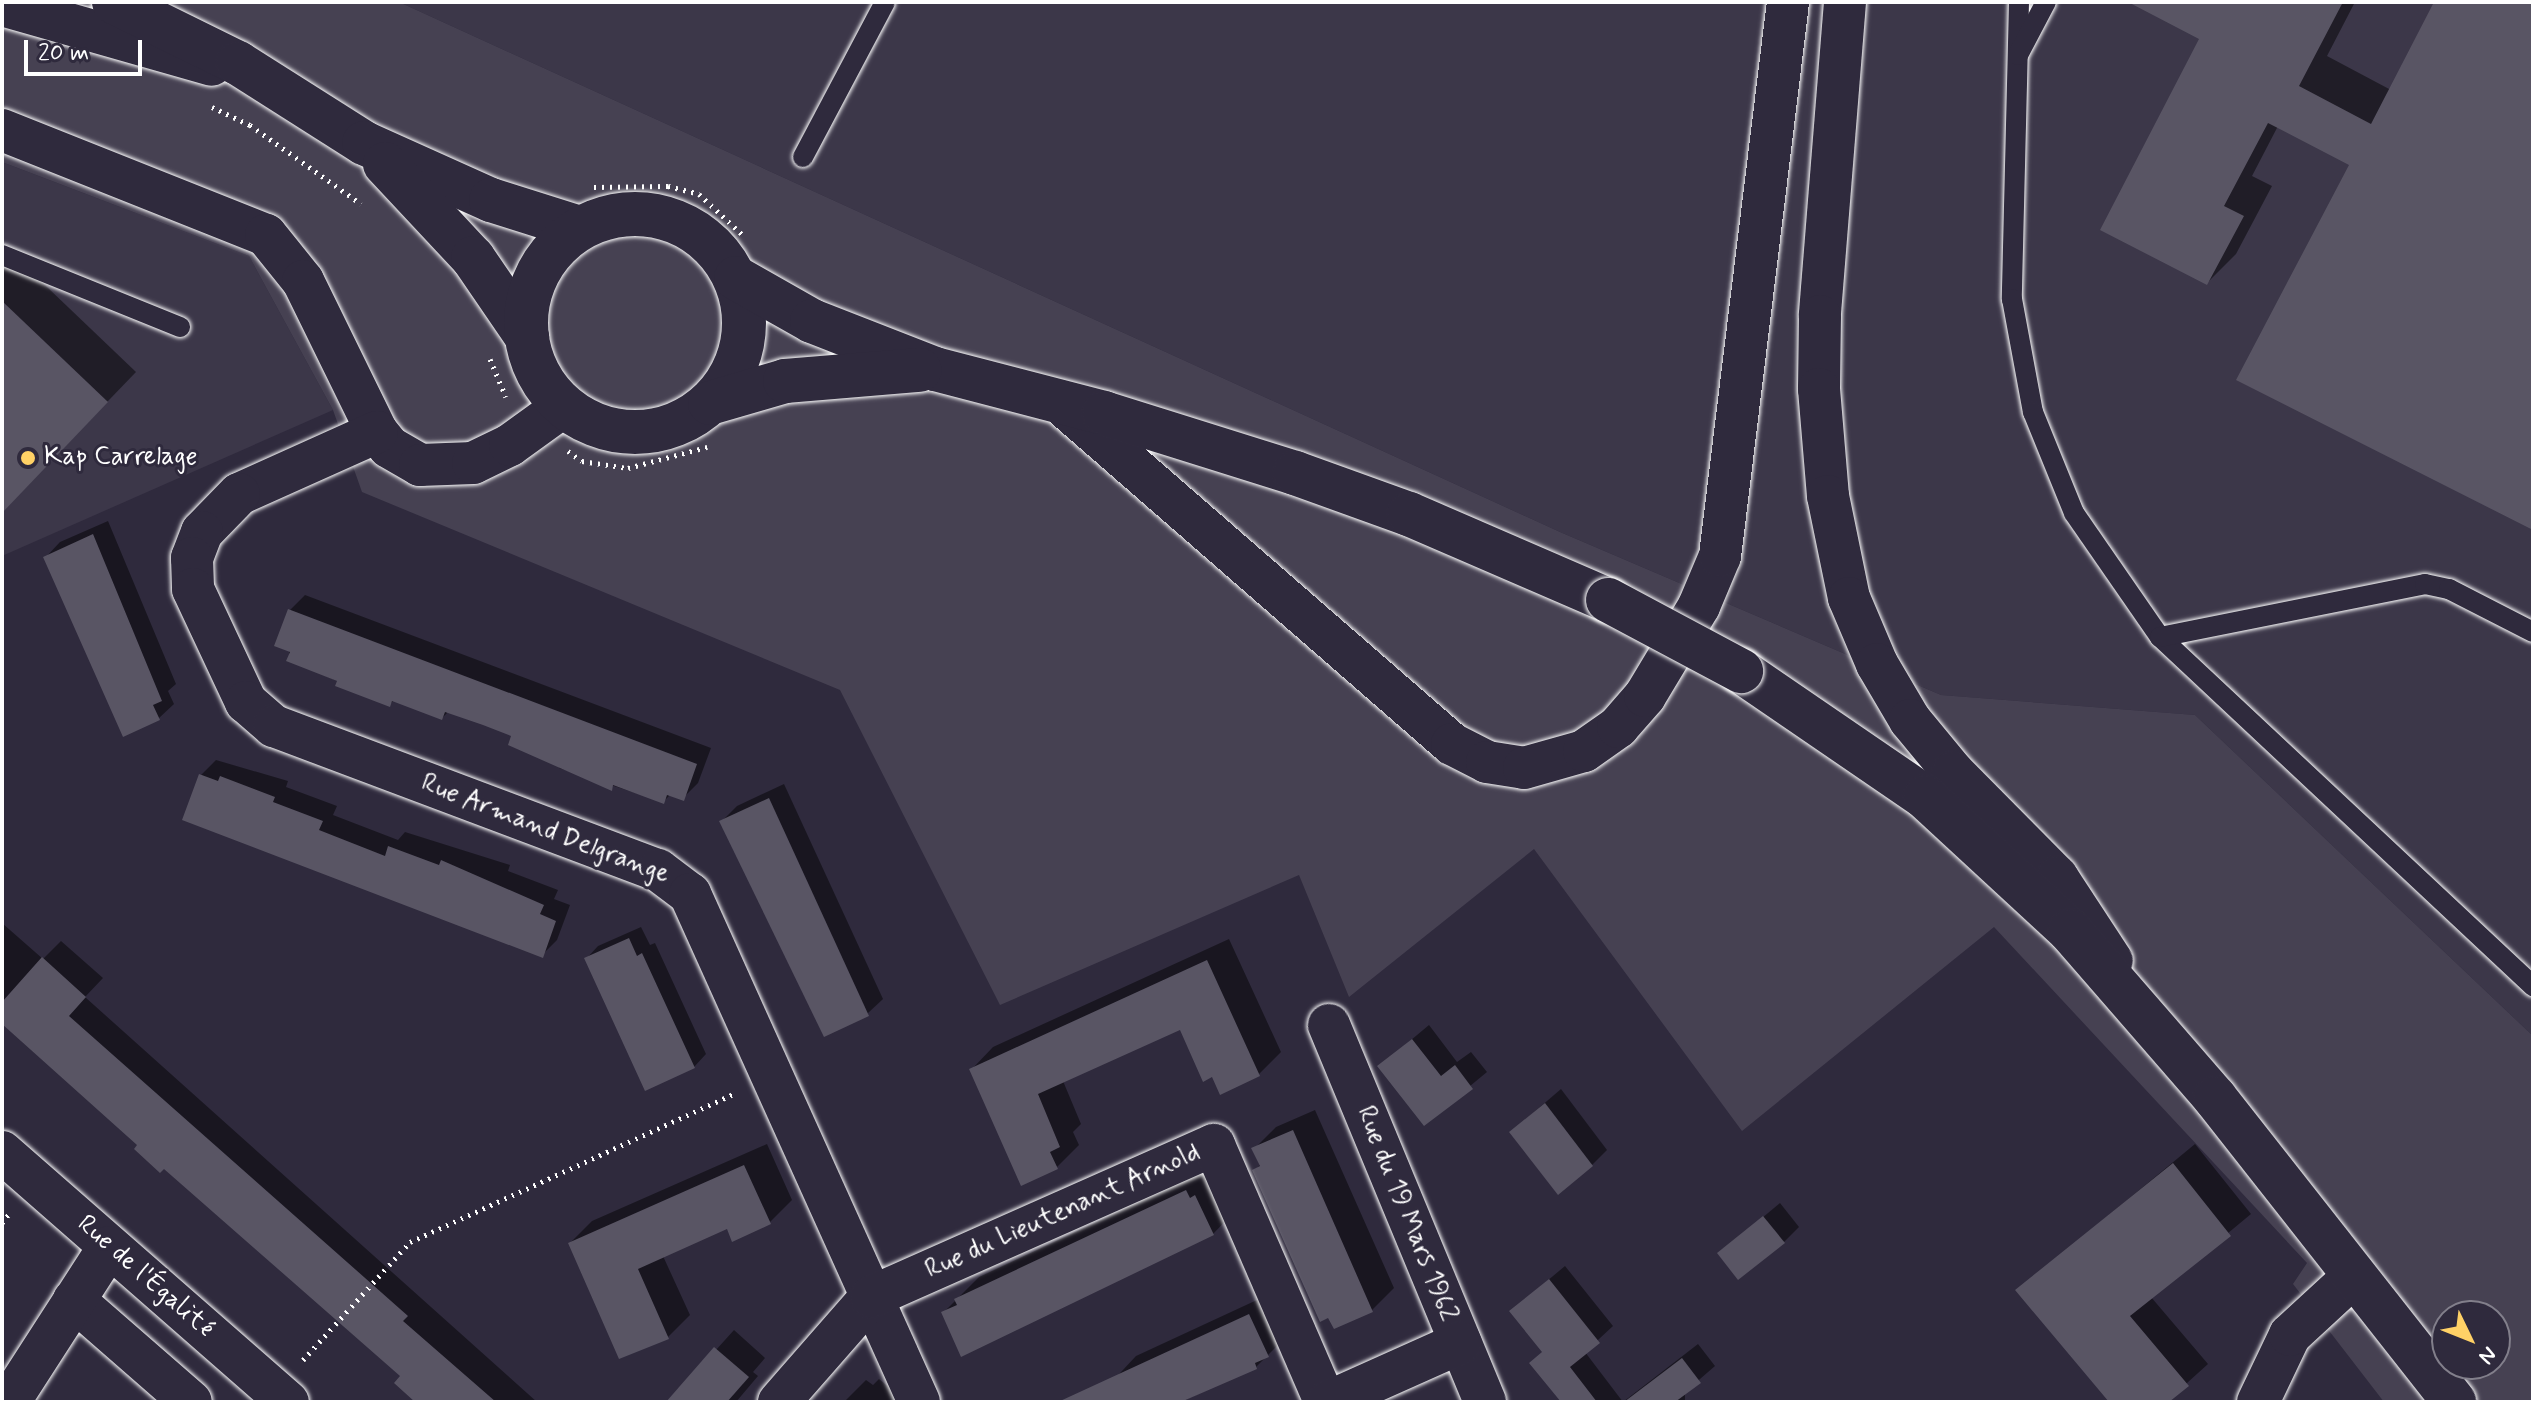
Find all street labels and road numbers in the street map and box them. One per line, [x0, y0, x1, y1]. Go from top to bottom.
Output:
street label: Rue Armand Delgrange [417, 769, 673, 891]
street label: Rue du 19 Mars 1962 [1349, 1103, 1463, 1325]
street label: Rue du Lieutenant Arnold [925, 1139, 1201, 1285]
street label: Rue de l'Égalité [70, 1209, 220, 1345]

